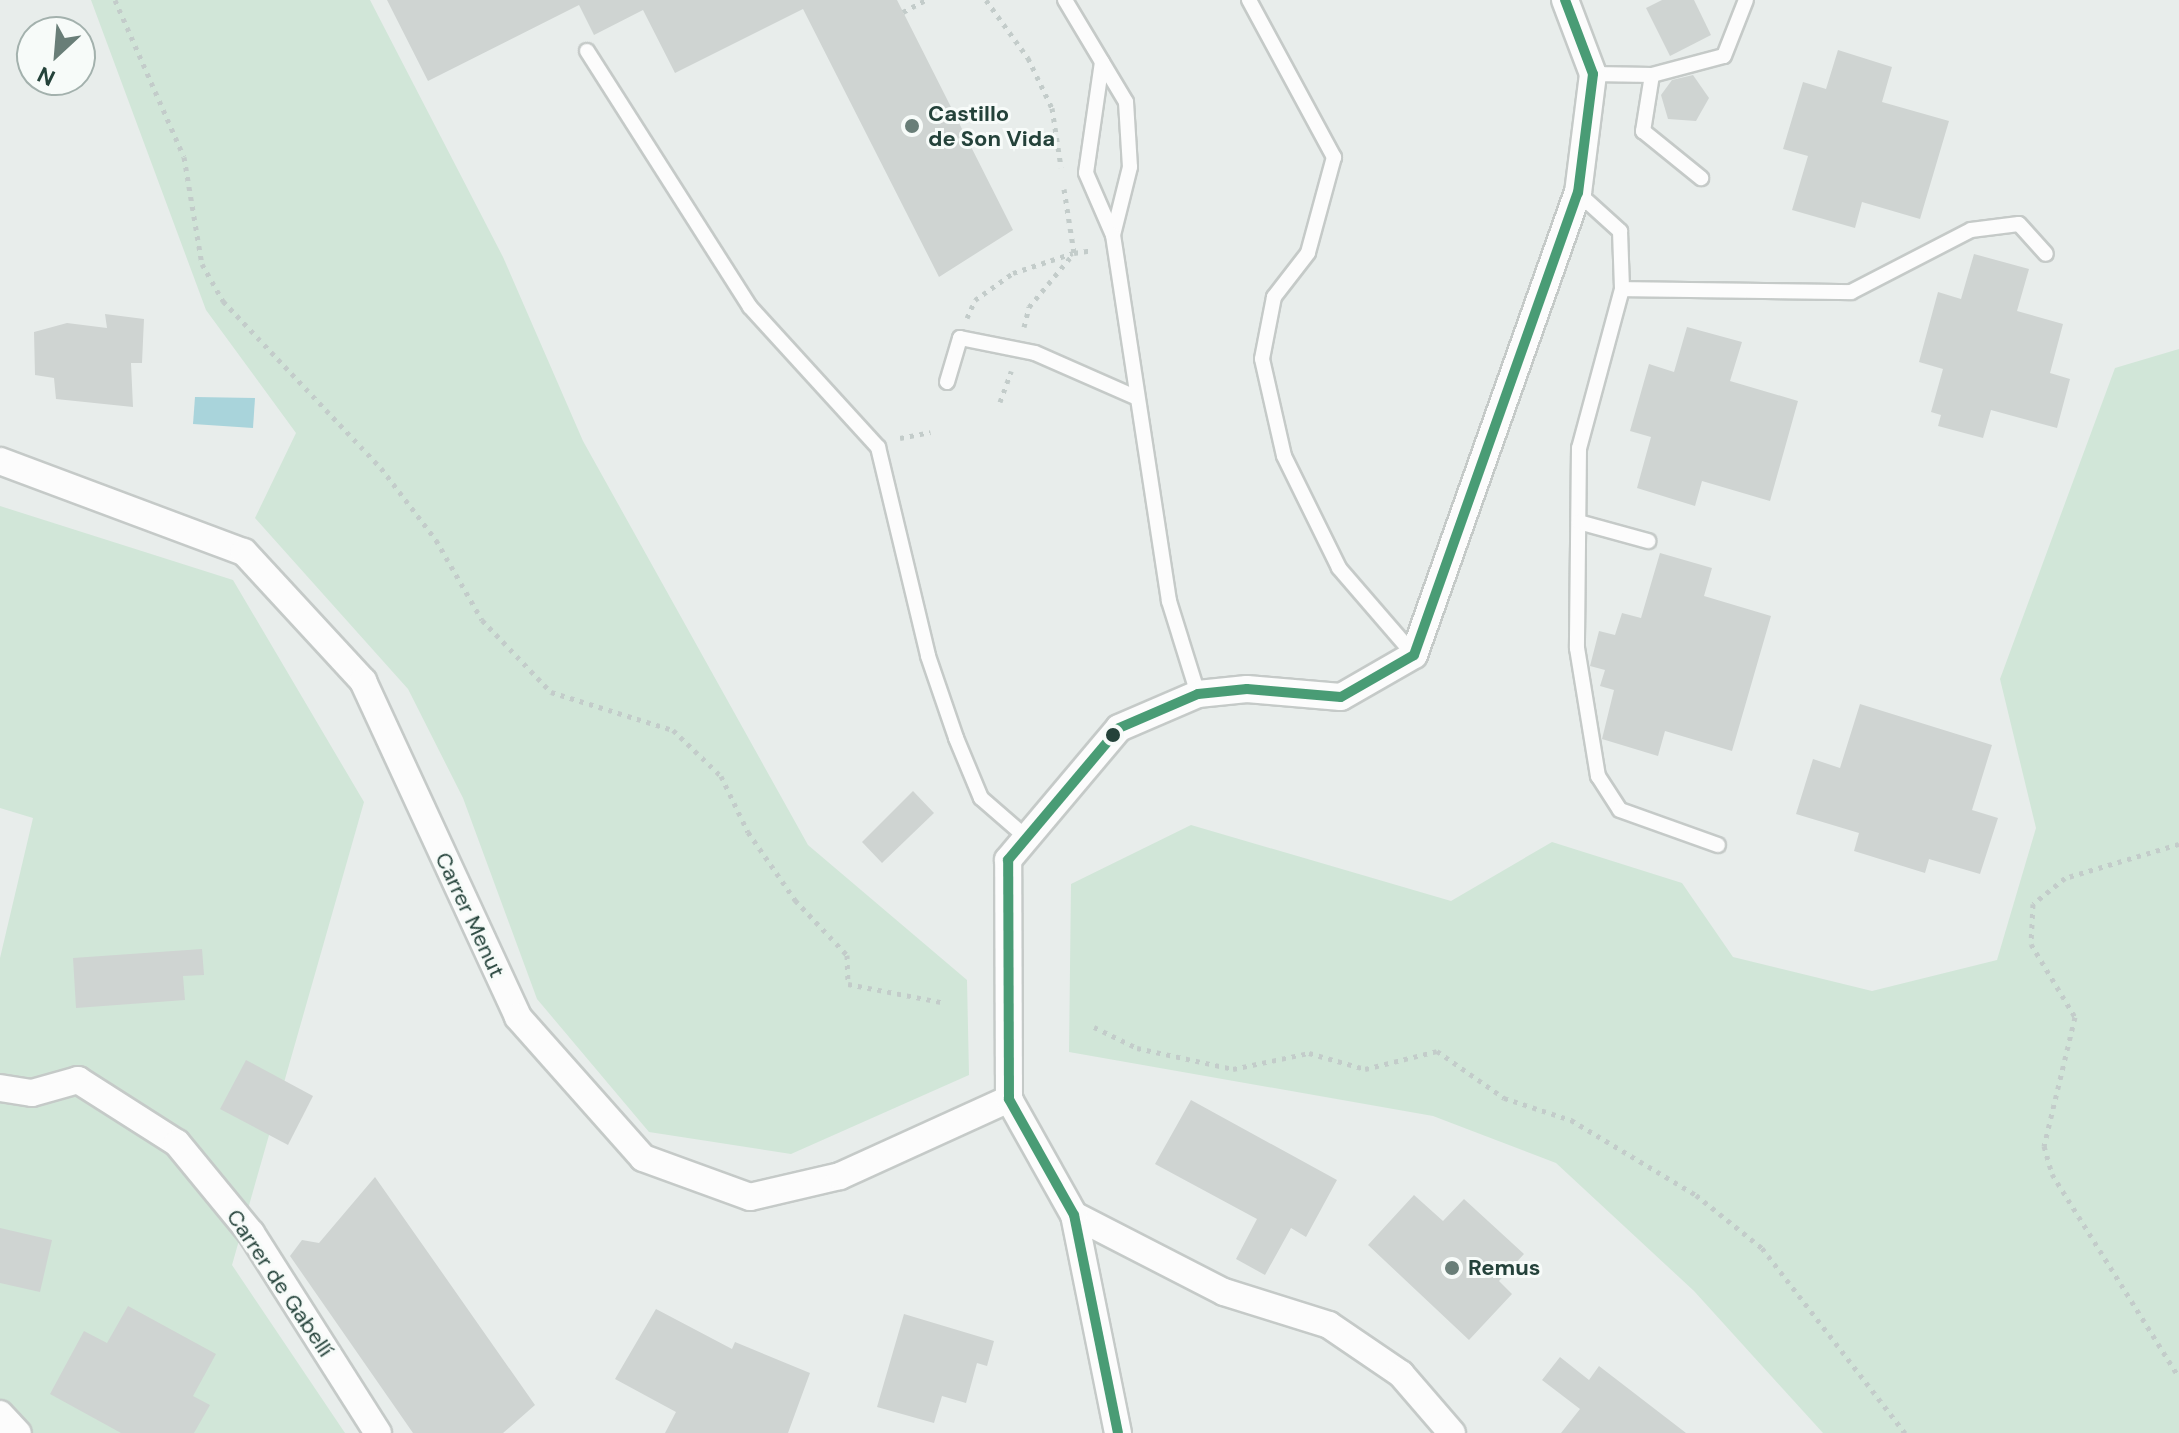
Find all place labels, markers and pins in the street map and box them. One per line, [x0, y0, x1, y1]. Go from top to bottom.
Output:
place label: Castillo de Son Vida [928, 100, 1055, 152]
marker: Castillo de Son Vida [903, 117, 921, 135]
unlabelled marker [1105, 727, 1121, 743]
place label: Remus [1468, 1255, 1540, 1281]
marker: Remus [1443, 1259, 1461, 1277]

